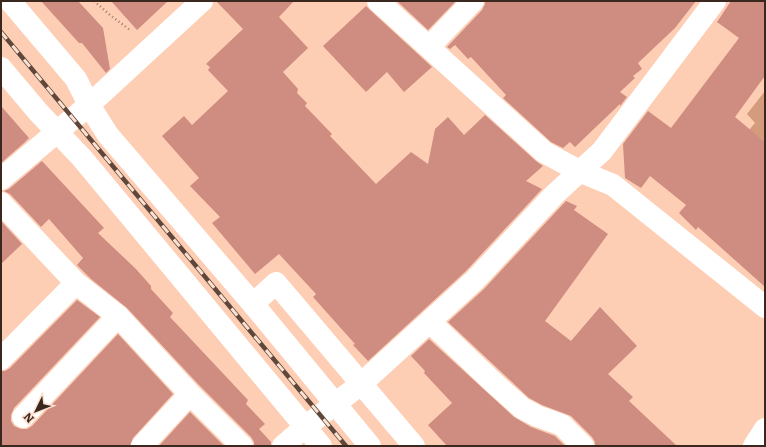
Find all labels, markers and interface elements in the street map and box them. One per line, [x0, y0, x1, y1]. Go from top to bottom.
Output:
north arrow [16, 391, 56, 431]
text: N [19, 410, 37, 427]

